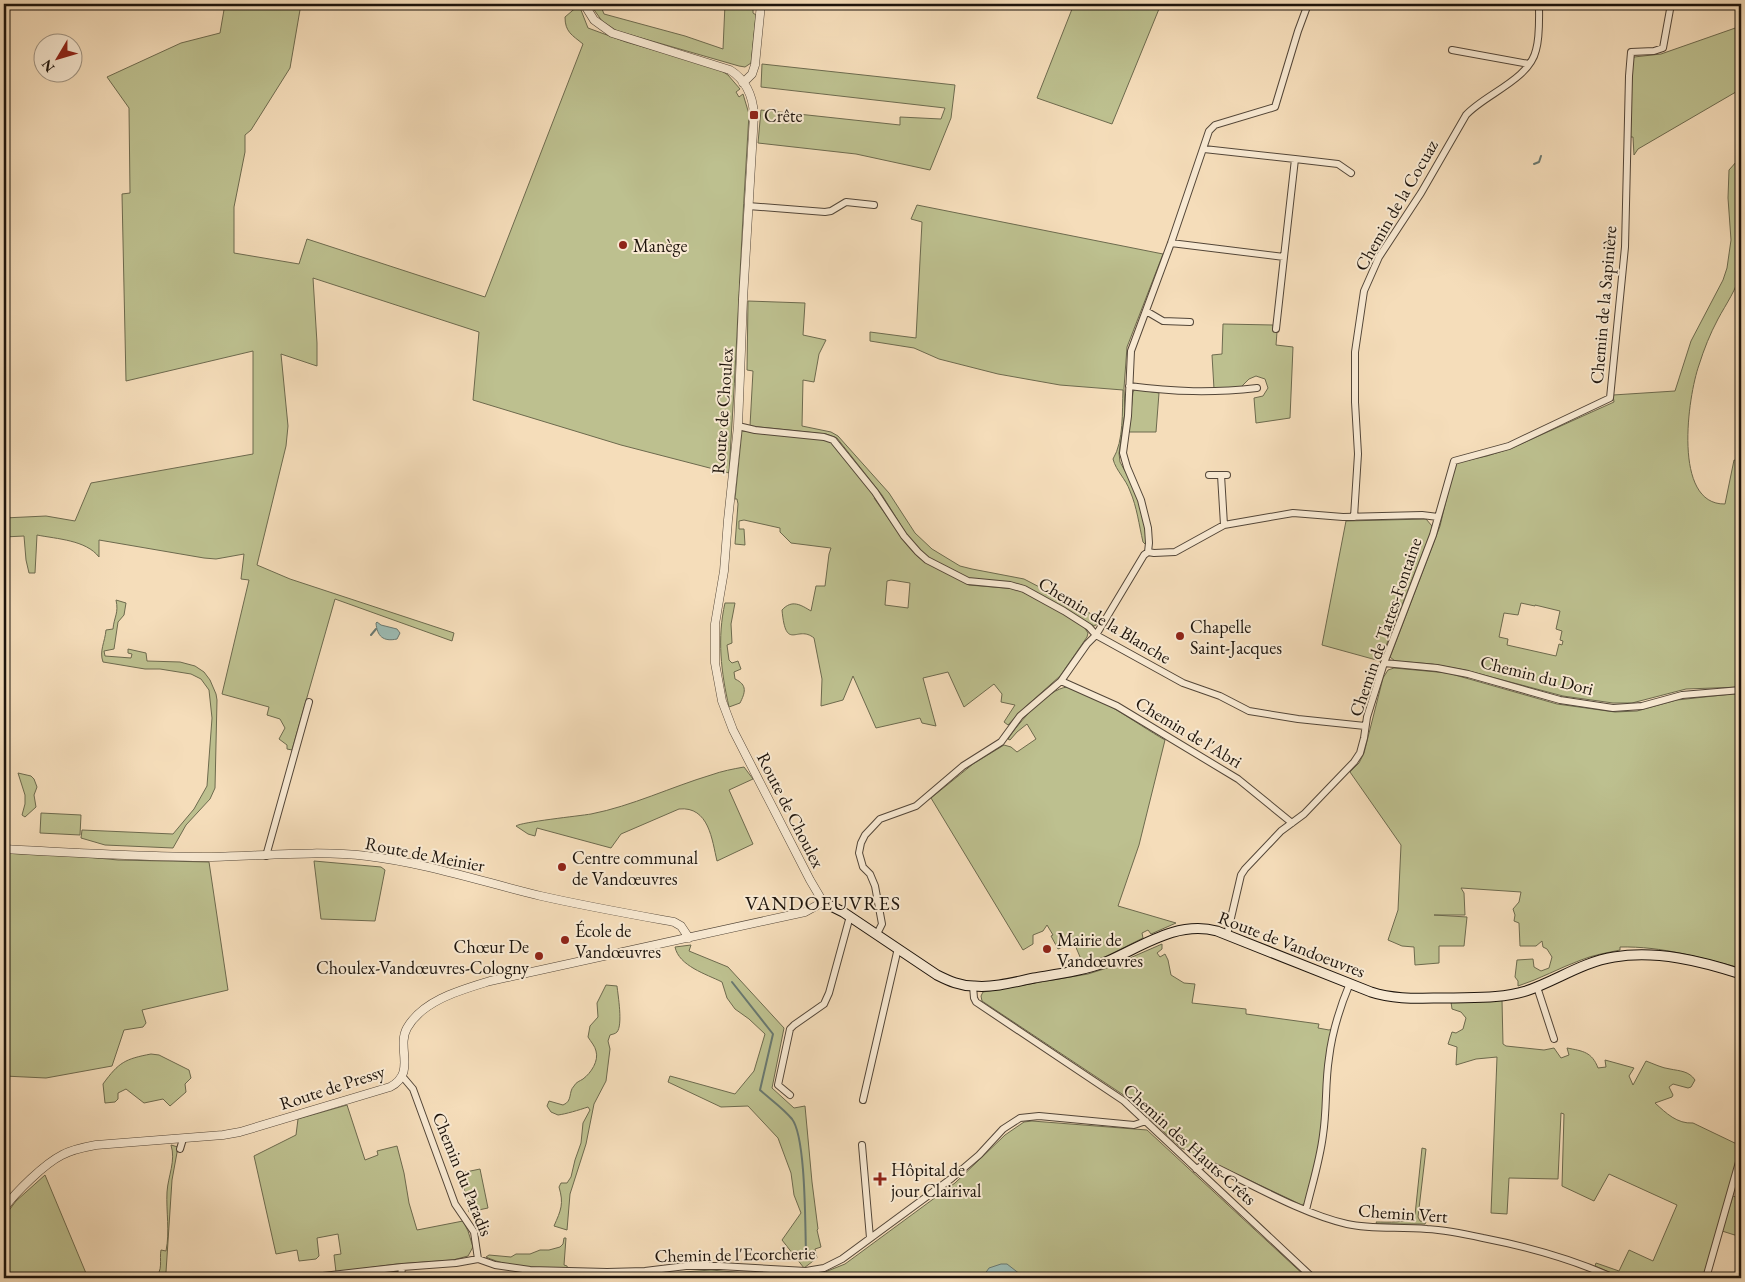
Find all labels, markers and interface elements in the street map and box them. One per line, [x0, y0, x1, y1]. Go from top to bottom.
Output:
north arrow [32, 32, 82, 82]
text: N [37, 55, 58, 76]
place label: Crête [764, 104, 802, 127]
marker: Crête [748, 109, 760, 121]
street label: Chemin de la Cocuaz [1349, 135, 1443, 275]
street label: Chemin de la Sapinière [1585, 225, 1621, 385]
place label: Manège [633, 234, 687, 257]
marker: Manège [617, 239, 629, 251]
street label: Route de Choulex [706, 347, 738, 475]
street label: Chemin de Tattes-Fontaine [1344, 535, 1426, 719]
street label: Chemin de la Blanche [1035, 571, 1175, 669]
place label: Chapelle Saint-Jacques [1190, 615, 1282, 659]
marker: Chapelle Saint-Jacques [1174, 630, 1186, 642]
street label: Chemin du Dori [1478, 650, 1596, 700]
street label: Chemin de l'Abri [1131, 691, 1247, 773]
street label: Route de Choulex [752, 748, 830, 872]
street label: Route de Meinier [363, 831, 487, 877]
place label: Centre communal de Vandœuvres [572, 846, 698, 890]
marker: Centre communal de Vandœuvres [556, 861, 568, 873]
district label: VANDOEUVRES [745, 890, 901, 916]
street label: Route de Vandoeuvres [1215, 905, 1369, 983]
place label: École de Vandœuvres [575, 919, 661, 963]
place label: Mairie de Vandœuvres [1057, 928, 1143, 972]
marker: École de Vandœuvres [559, 934, 571, 946]
place label: Chœur De Choulex-Vandœuvres-Cologny [316, 935, 529, 979]
marker: Mairie de Vandœuvres [1041, 943, 1053, 955]
marker: Chœur De Choulex-Vandœuvres-Cologny [533, 950, 545, 962]
street label: Route de Pressy [276, 1059, 388, 1115]
street label: Chemin des Hauts-Crêts [1119, 1078, 1261, 1210]
street label: Chemin du Paradis [428, 1109, 498, 1239]
place label: Hôpital de jour Clairival [890, 1158, 981, 1202]
marker: Hôpital de jour Clairival [873, 1172, 887, 1186]
street label: Chemin Vert [1358, 1198, 1449, 1228]
street label: Chemin de l'Ecorcherie [654, 1241, 816, 1267]

